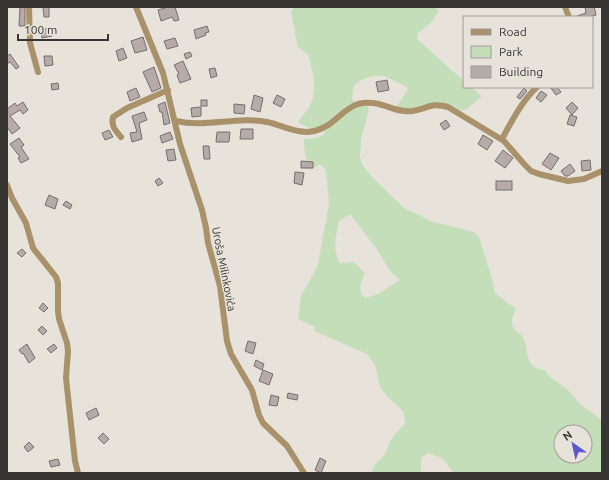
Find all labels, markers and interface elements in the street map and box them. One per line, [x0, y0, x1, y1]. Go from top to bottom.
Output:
scale bar [18, 16, 108, 42]
legend [463, 16, 593, 88]
text: 100 m [24, 23, 57, 36]
text: Road [499, 25, 527, 38]
text: Park [499, 45, 523, 58]
text: Building [499, 65, 543, 78]
street label: Uroša Milinkovića [210, 226, 238, 312]
north arrow [553, 424, 593, 464]
text: N [561, 428, 574, 443]

